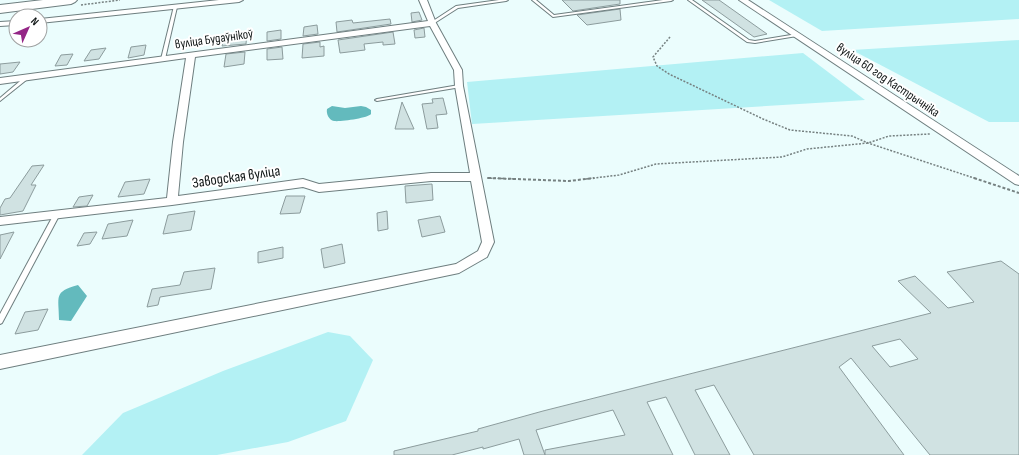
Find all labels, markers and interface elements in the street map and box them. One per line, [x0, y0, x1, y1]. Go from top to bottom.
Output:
north arrow [8, 8, 48, 48]
text: N [28, 15, 41, 28]
street label: вуліца Будаўнікоў [174, 26, 254, 52]
street label: вуліца 60 год Кастрычніка [833, 40, 943, 120]
street label: Заводская вуліца [191, 161, 282, 193]

